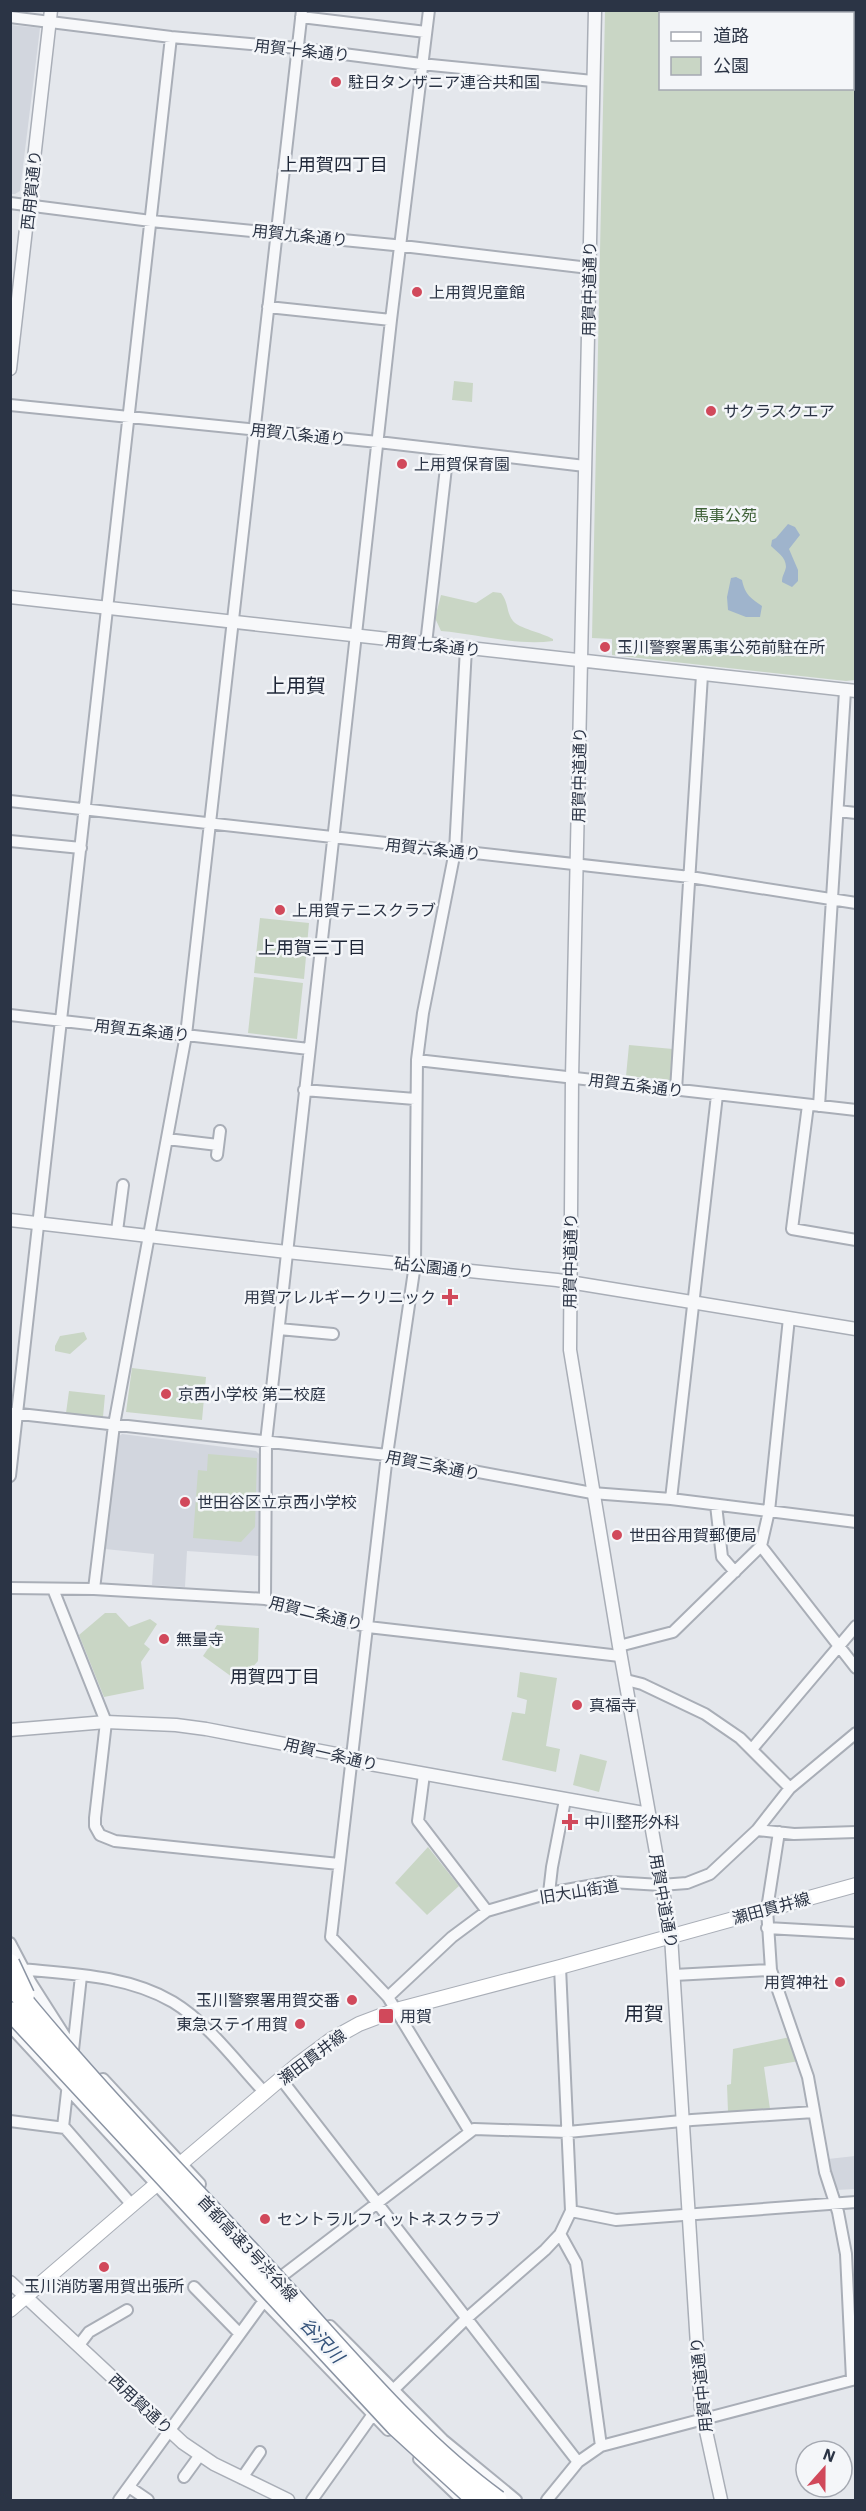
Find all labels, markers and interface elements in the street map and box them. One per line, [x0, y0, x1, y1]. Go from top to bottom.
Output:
legend [659, 12, 854, 90]
text: 道路 [713, 24, 749, 47]
street label: 用賀十条通り [253, 35, 351, 65]
text: 公園 [713, 54, 749, 77]
place label: 駐日タンザニア連合共和国 [348, 72, 540, 92]
marker: 駐日タンザニア連合共和国 [329, 75, 343, 89]
street label: 西用賀通り [17, 149, 45, 231]
district label: 上用賀四丁目 [280, 153, 388, 176]
street label: 用賀九条通り [251, 220, 349, 250]
street label: 用賀中道通り [578, 241, 600, 337]
place label: 上用賀児童館 [429, 282, 525, 302]
marker: 上用賀児童館 [410, 285, 424, 299]
place label: サクラスクエア [723, 401, 835, 421]
marker: サクラスクエア [704, 404, 718, 418]
street label: 用賀八条通り [249, 419, 347, 449]
place label: 上用賀保育園 [414, 454, 510, 474]
marker: 上用賀保育園 [395, 457, 409, 471]
park label: 馬事公苑 [693, 505, 757, 525]
street label: 用賀七条通り [384, 630, 482, 660]
place label: 玉川警察署馬事公苑前駐在所 [617, 637, 825, 657]
marker: 玉川警察署馬事公苑前駐在所 [598, 640, 612, 654]
district label: 上用賀 [266, 672, 326, 699]
street label: 用賀中道通り [568, 727, 590, 823]
street label: 用賀六条通り [384, 834, 482, 864]
place label: 上用賀テニスクラブ [292, 900, 436, 920]
marker: 上用賀テニスクラブ [273, 903, 287, 917]
district label: 上用賀三丁目 [258, 936, 366, 959]
street label: 用賀五条通り [93, 1015, 191, 1045]
street label: 用賀五条通り [587, 1069, 685, 1101]
street label: 用賀中道通り [559, 1213, 581, 1309]
street label: 砧公園通り [393, 1253, 475, 1281]
place label: 用賀アレルギークリニック [244, 1287, 436, 1307]
marker: 用賀アレルギークリニック [441, 1288, 459, 1306]
place label: 京西小学校 第二校庭 [178, 1384, 326, 1404]
marker: 京西小学校 第二校庭 [159, 1387, 173, 1401]
street label: 用賀三条通り [384, 1446, 482, 1484]
place label: 世田谷区立京西小学校 [197, 1492, 357, 1512]
marker: 世田谷区立京西小学校 [178, 1495, 192, 1509]
place label: 世田谷用賀郵便局 [629, 1525, 757, 1545]
marker: 世田谷用賀郵便局 [610, 1528, 624, 1542]
street label: 用賀二条通り [267, 1592, 365, 1634]
place label: 無量寺 [176, 1629, 224, 1649]
marker: 無量寺 [157, 1632, 171, 1646]
district label: 用賀四丁目 [230, 1665, 320, 1688]
place label: 真福寺 [589, 1695, 637, 1715]
marker: 真福寺 [570, 1698, 584, 1712]
street label: 用賀一条通り [282, 1733, 380, 1775]
place label: 中川整形外科 [584, 1812, 680, 1832]
marker: 中川整形外科 [561, 1813, 579, 1831]
street label: 用賀中道通り [646, 1852, 682, 1950]
street label: 旧大山街道 [538, 1875, 620, 1907]
street label: 瀬田貫井線 [730, 1888, 812, 1928]
place label: 用賀神社 [764, 1972, 828, 1992]
marker: 用賀神社 [833, 1975, 847, 1989]
place label: 玉川警察署用賀交番 [196, 1990, 340, 2010]
marker: 玉川警察署用賀交番 [345, 1993, 359, 2007]
district label: 用賀 [624, 2000, 664, 2027]
place label: 用賀 [400, 2006, 432, 2026]
marker: 用賀 [377, 2007, 395, 2025]
place label: 東急ステイ用賀 [176, 2014, 288, 2034]
marker: 東急ステイ用賀 [293, 2017, 307, 2031]
street label: 瀬田貫井線 [274, 2025, 350, 2089]
street label: 首都高速3号渋谷線 [194, 2191, 302, 2305]
place label: セントラルフィットネスクラブ [277, 2209, 501, 2229]
marker: セントラルフィットネスクラブ [258, 2212, 272, 2226]
marker: 玉川消防署用賀出張所 [97, 2260, 111, 2274]
place label: 玉川消防署用賀出張所 [24, 2276, 184, 2296]
water label: 谷沢川 [295, 2312, 350, 2369]
street label: 用賀中道通り [686, 2336, 716, 2434]
street label: 西用賀通り [105, 2369, 177, 2439]
north arrow [794, 2439, 854, 2499]
text: N [820, 2444, 838, 2466]

